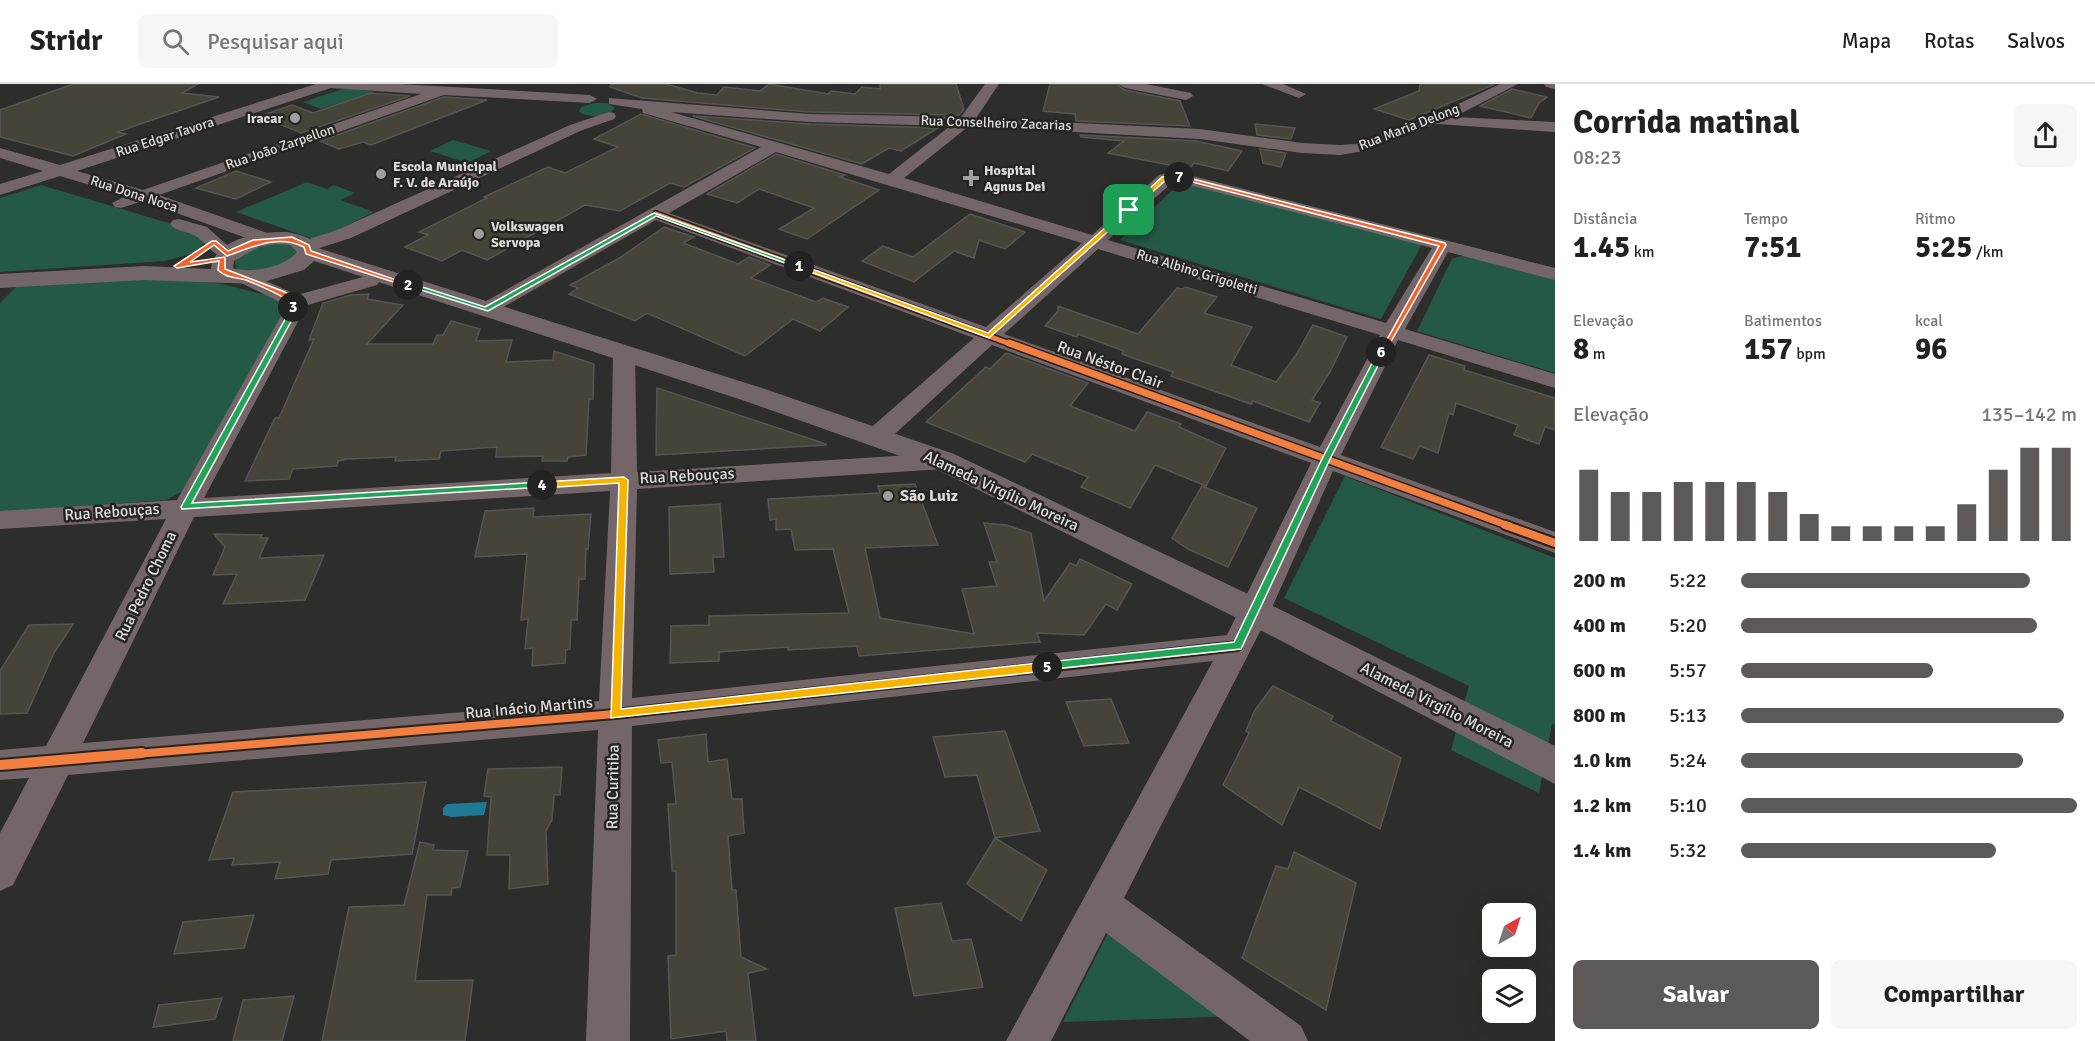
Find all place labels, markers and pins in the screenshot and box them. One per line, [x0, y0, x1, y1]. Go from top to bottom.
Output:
place label: Iracar [247, 110, 283, 127]
marker: Iracar [288, 111, 302, 125]
place label: Escola Municipal F. V. de Araújo [393, 158, 498, 191]
place label: Hospital Agnus Dei [984, 162, 1045, 195]
pin: 7 [1164, 162, 1194, 192]
marker: Escola Municipal F. V. de Araújo [374, 167, 388, 181]
marker: Hospital Agnus Dei [962, 169, 980, 187]
pin [1103, 184, 1154, 235]
place label: Volkswagen Servopa [491, 218, 564, 251]
marker: Volkswagen Servopa [472, 227, 486, 241]
pin: 1 [784, 251, 814, 281]
pin: 2 [393, 270, 423, 300]
pin: 3 [278, 292, 308, 322]
pin: 6 [1366, 337, 1396, 367]
pin: 4 [527, 470, 557, 500]
place label: São Luiz [900, 486, 958, 506]
marker: São Luiz [881, 489, 895, 503]
pin: 5 [1032, 652, 1062, 682]

